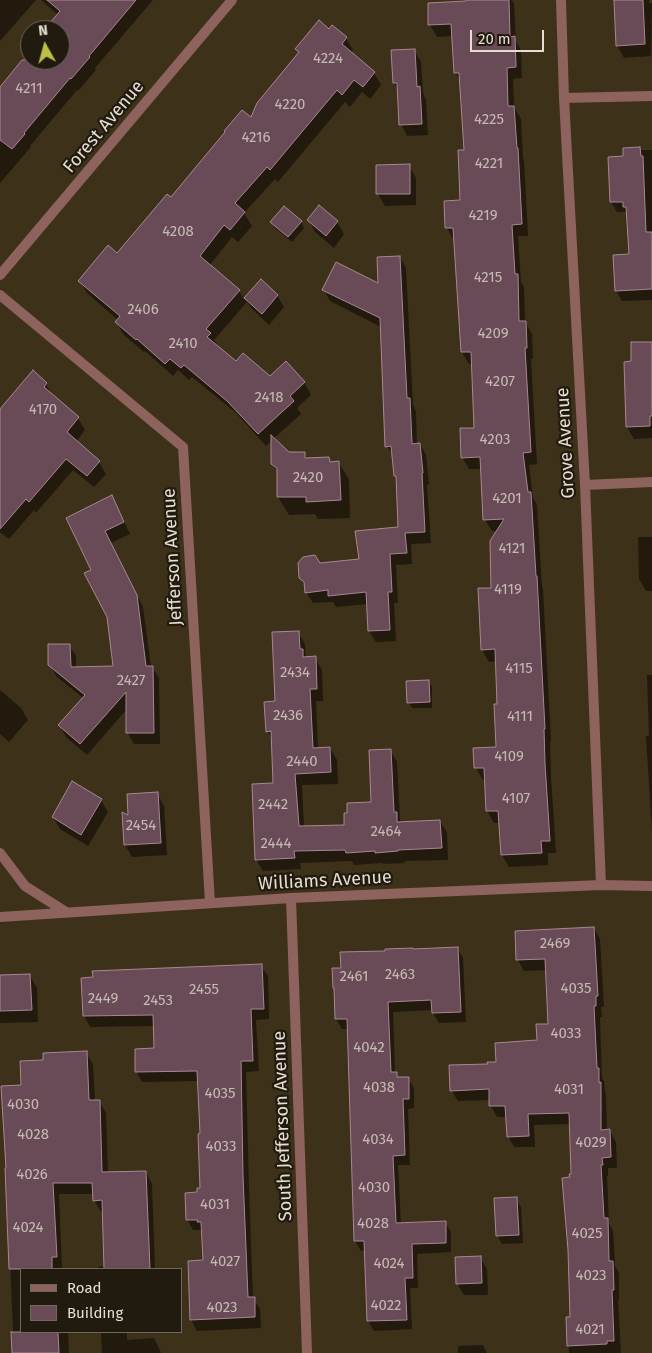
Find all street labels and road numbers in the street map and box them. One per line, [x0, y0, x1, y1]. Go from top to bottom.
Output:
street label: Forest Avenue [59, 76, 149, 178]
street label: Grove Avenue [552, 387, 580, 499]
street label: Jefferson Avenue [159, 488, 187, 626]
street label: Williams Avenue [258, 867, 392, 895]
street label: South Jefferson Avenue [269, 1031, 297, 1221]

